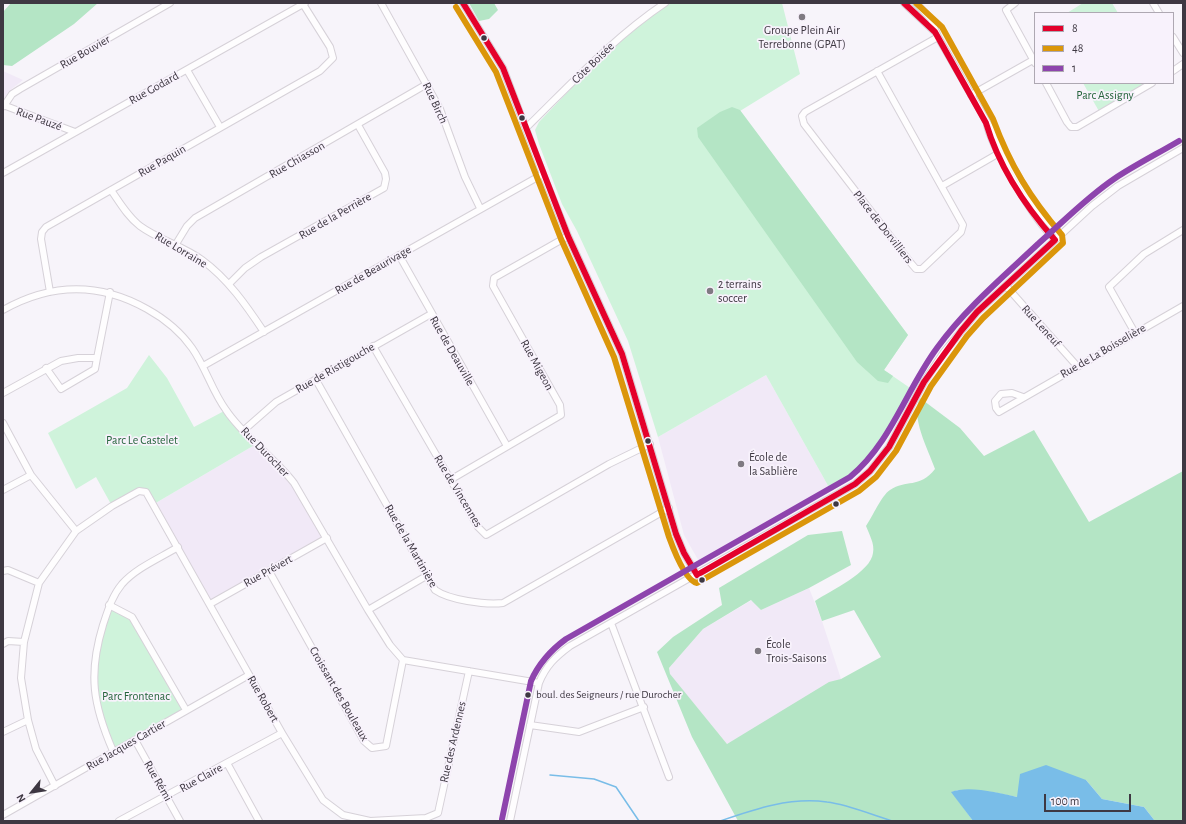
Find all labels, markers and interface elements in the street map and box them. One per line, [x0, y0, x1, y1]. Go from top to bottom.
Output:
marker: Groupe Plein Air Terrebonne (GPAT) [797, 12, 807, 22]
legend [1034, 12, 1174, 84]
text: 8 [1072, 22, 1078, 34]
place label: Groupe Plein Air Terrebonne (GPAT) [758, 23, 846, 51]
street label: Rue Bouvier [57, 32, 113, 72]
unlabelled marker [479, 33, 489, 43]
street label: Côte Boisée [569, 39, 617, 87]
text: 48 [1072, 42, 1083, 54]
text: 1 [1072, 62, 1076, 74]
street label: Rue Godard [127, 68, 181, 108]
street label: Rue Birch [419, 80, 451, 126]
park label: Parc Assigny [1076, 88, 1134, 102]
street label: Rue Pauzé [14, 104, 64, 134]
unlabelled marker [517, 113, 527, 123]
street label: Rue Chiasson [267, 138, 327, 182]
street label: Rue Paquin [136, 142, 188, 180]
street label: Place de Dorvilliers [850, 188, 916, 266]
street label: Rue de la Perrière [296, 189, 374, 243]
street label: Rue Lorraine [152, 229, 210, 271]
street label: Rue de Beaurivage [332, 242, 414, 298]
place label: 2 terrains soccer [718, 277, 761, 305]
marker: 2 terrains soccer [705, 286, 715, 296]
street label: Rue Leneuf [1018, 302, 1064, 350]
street label: Rue de Deauville [426, 314, 478, 388]
street label: Rue de La Boisselière [1058, 321, 1148, 381]
street label: Rue Migeon [517, 337, 557, 393]
street label: Rue de Ristigouche [293, 340, 377, 396]
street label: Rue Durocher [238, 424, 292, 480]
park label: Parc Le Castelet [106, 433, 178, 447]
unlabelled marker [643, 436, 653, 446]
place label: École de la Sablière [749, 450, 797, 478]
street label: Rue de Vincennes [431, 452, 485, 530]
marker: École de la Sablière [736, 459, 746, 469]
unlabelled marker [831, 499, 841, 509]
street label: Rue de la Martinière [381, 502, 441, 590]
street label: Rue Prévert [241, 552, 295, 590]
unlabelled marker [697, 575, 707, 585]
place label: École Trois-Saisons [766, 637, 827, 665]
street label: Croissant des Bouleaux [306, 644, 372, 744]
marker: École Trois-Saisons [753, 646, 763, 656]
street label: Rue Robert [244, 673, 282, 725]
place label: boul. des Seigneurs / rue Durocher [536, 688, 681, 702]
park label: Parc Frontenac [102, 689, 170, 703]
marker: boul. des Seigneurs / rue Durocher [523, 690, 533, 700]
street label: Rue des Ardennes [437, 700, 469, 784]
street label: Rue Jacques Cartier [84, 716, 168, 774]
street label: Rue Rémi [141, 758, 175, 804]
street label: Rue Claire [177, 760, 225, 796]
north arrow [12, 772, 52, 812]
scale bar [1046, 786, 1133, 812]
text: N [14, 792, 28, 804]
text: 100 m [1051, 795, 1079, 807]

